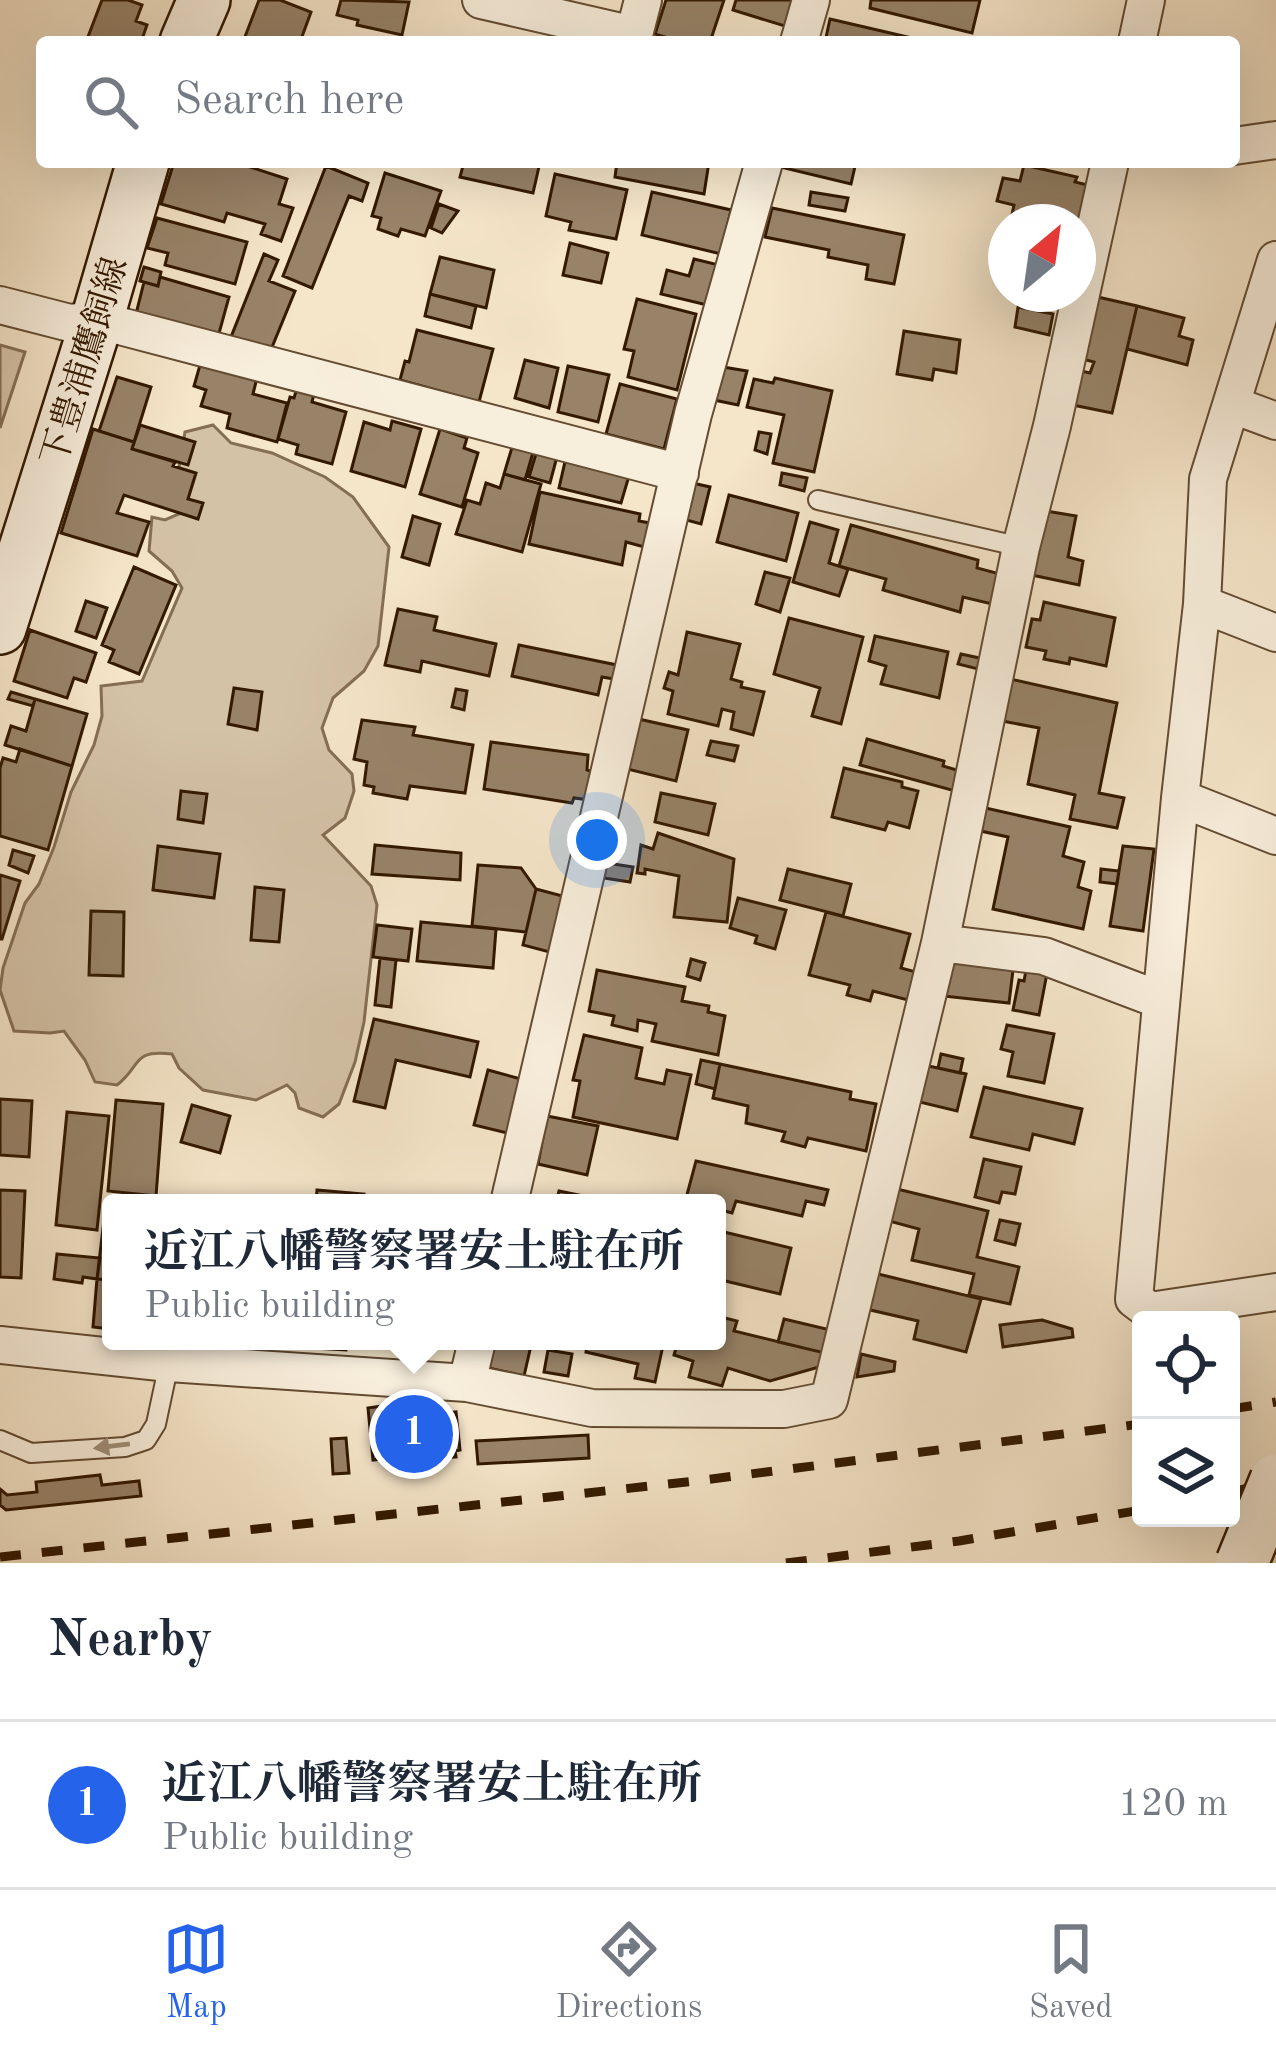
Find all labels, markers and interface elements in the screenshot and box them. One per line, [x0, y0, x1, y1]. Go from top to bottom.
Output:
search box [36, 36, 1240, 168]
icon: search [78, 69, 144, 135]
text: Search here [174, 79, 404, 124]
north arrow [988, 204, 1096, 312]
street label: 下豊浦鷹飼線 [34, 252, 136, 471]
your location [567, 810, 627, 870]
popup [102, 1194, 726, 1350]
text: 近江八幡警察署安土駐在所 [144, 1232, 684, 1277]
text: Public building [144, 1287, 395, 1326]
map controls [1132, 1311, 1240, 1527]
button: locate [1132, 1311, 1240, 1419]
pin: 1 [375, 1389, 453, 1479]
button: layers [1132, 1419, 1240, 1527]
one-way arrow [93, 1437, 131, 1456]
text: Nearby [48, 1616, 213, 1667]
text: 近江八幡警察署安土駐在所 [162, 1764, 702, 1809]
text: 1 [76, 1785, 98, 1824]
text: 120 m [1118, 1785, 1228, 1824]
text: Public building [162, 1819, 413, 1858]
tab: Map [163, 1916, 229, 2029]
tab: Directions [556, 1916, 702, 2029]
tab: Saved [1029, 1916, 1113, 2029]

